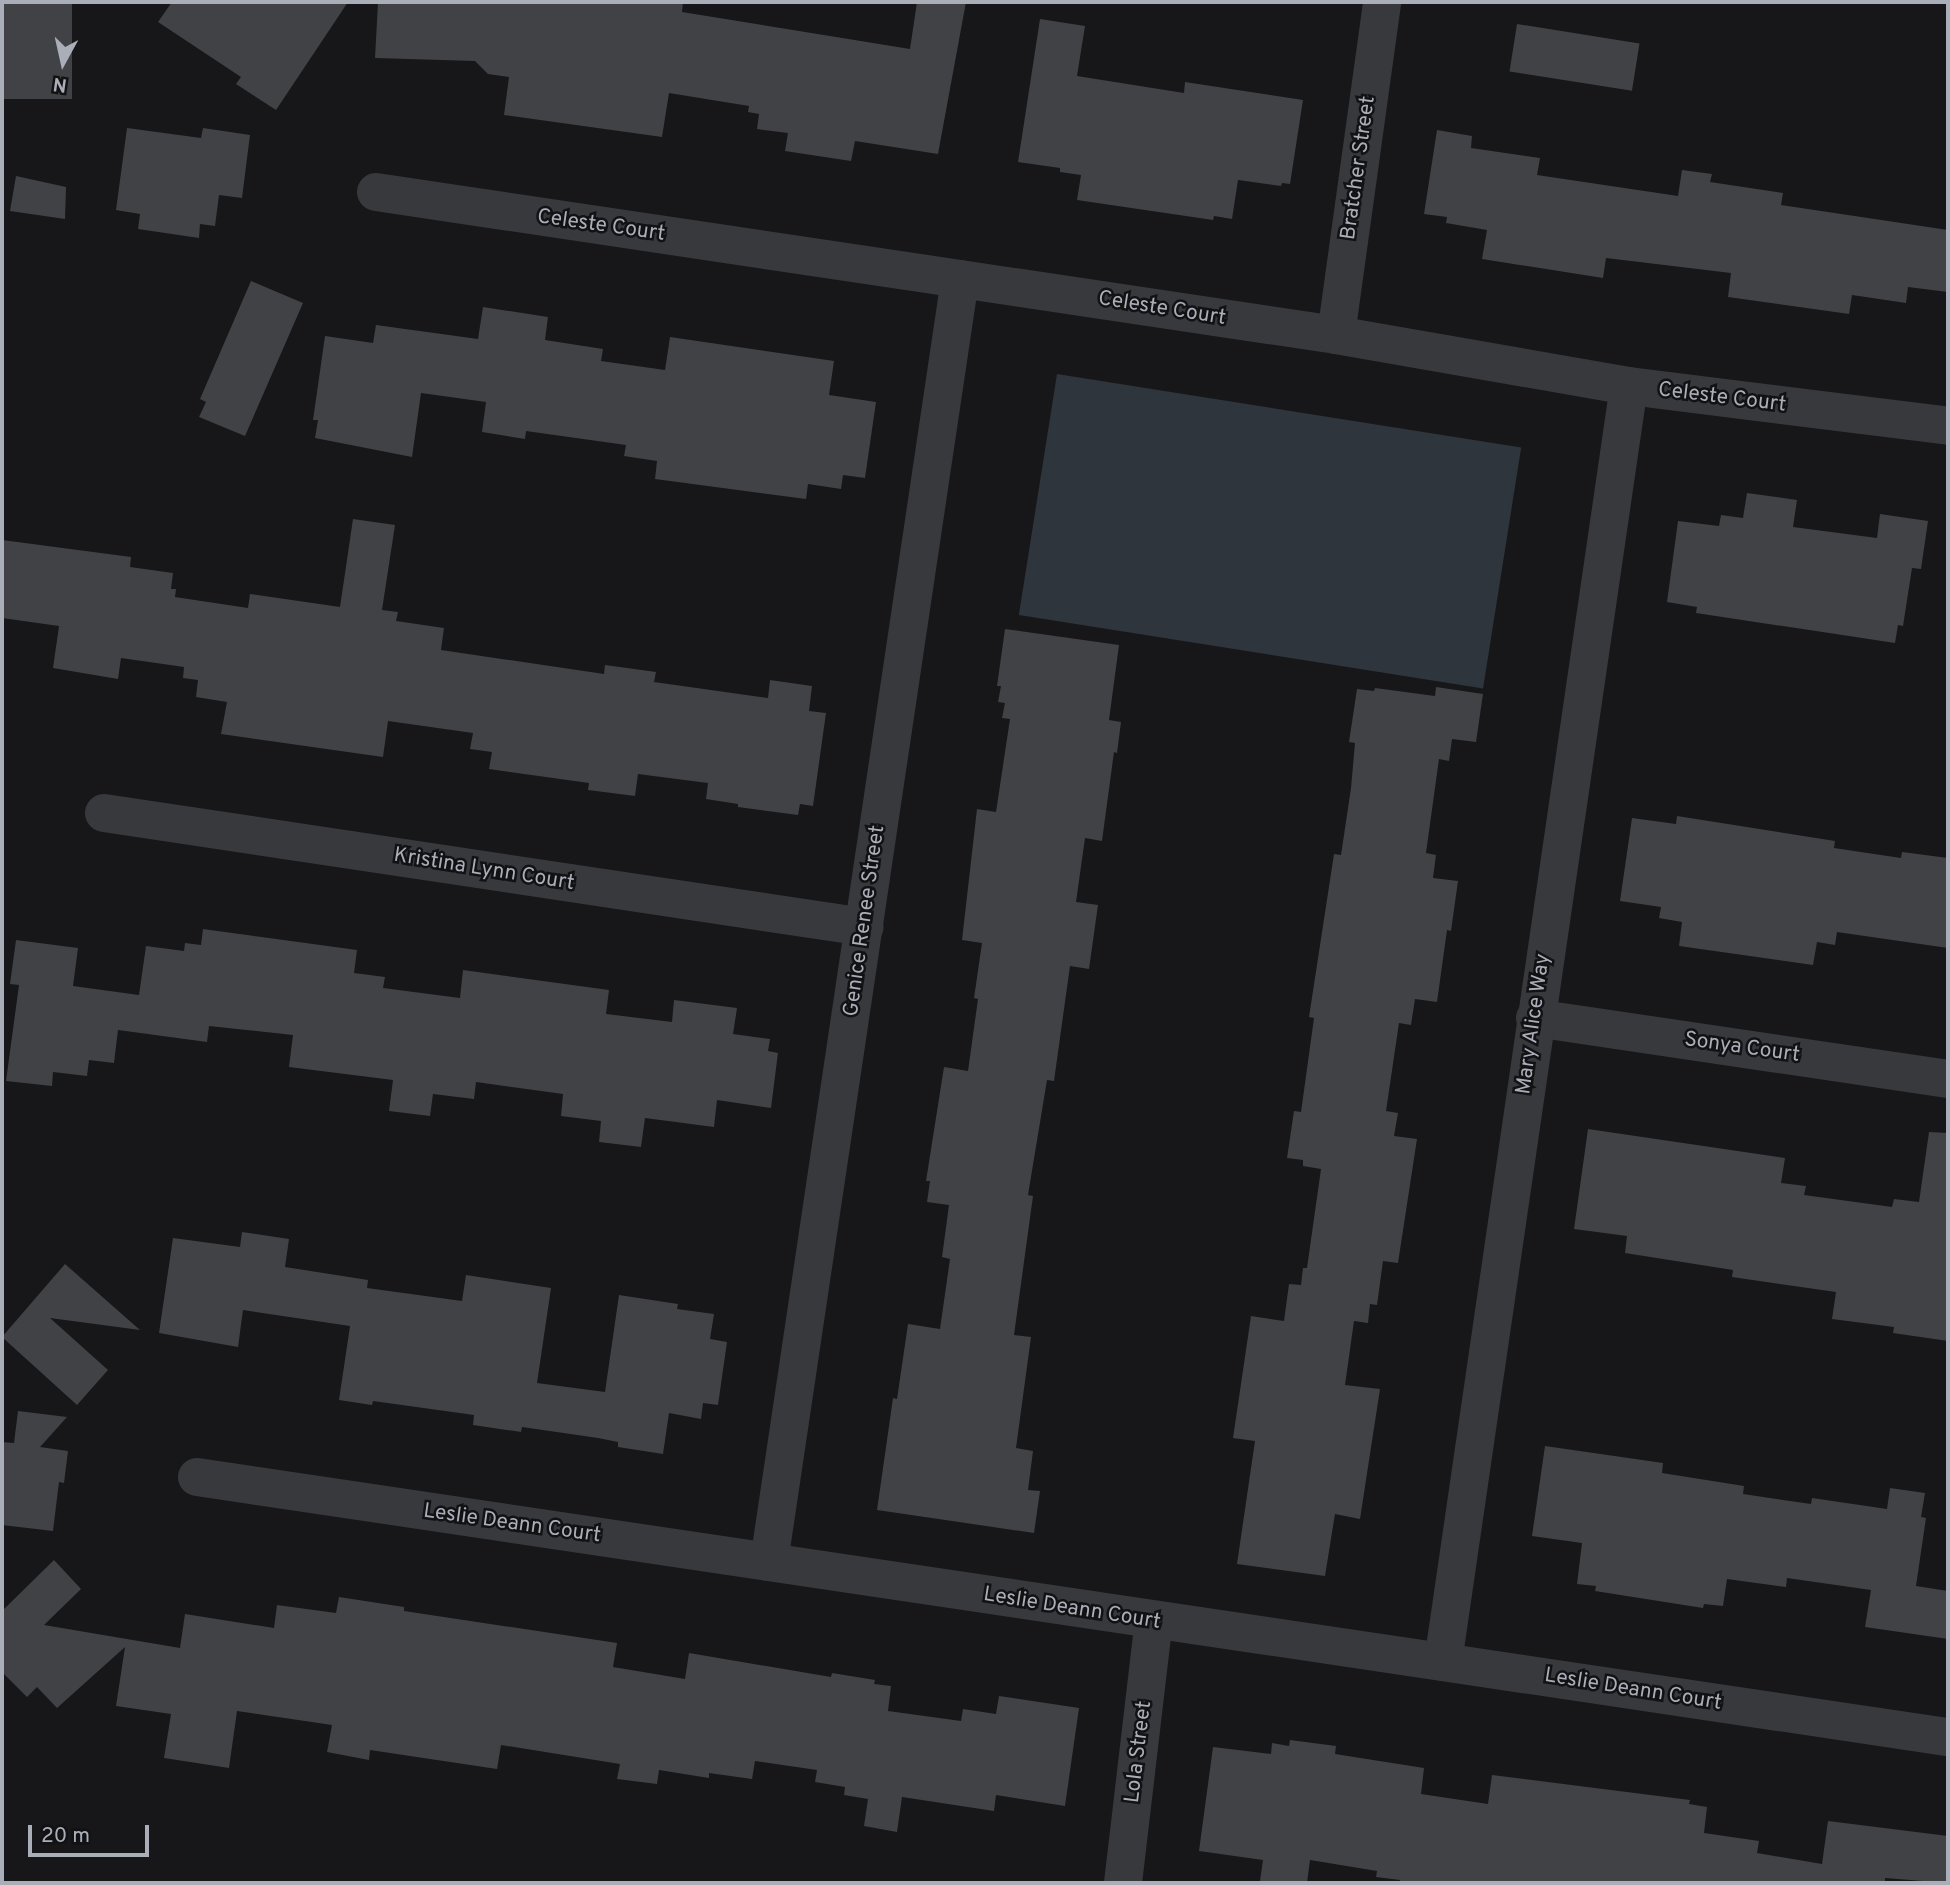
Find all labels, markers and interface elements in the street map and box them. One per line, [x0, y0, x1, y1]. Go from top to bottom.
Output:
north arrow [28, 28, 98, 98]
text: N [52, 71, 69, 97]
street label: Bratcher Street [1336, 94, 1382, 242]
street label: Celeste Court [535, 205, 667, 247]
street label: Celeste Court [1096, 286, 1228, 332]
street label: Celeste Court [1656, 378, 1788, 418]
street label: Genice Renee Street [839, 824, 891, 1018]
street label: Kristina Lynn Court [392, 843, 576, 897]
street label: Mary Alice Way [1512, 951, 1556, 1097]
street label: Sonya Court [1683, 1027, 1801, 1069]
street label: Leslie Deann Court [422, 1499, 602, 1549]
street label: Leslie Deann Court [982, 1583, 1162, 1635]
street label: Leslie Deann Court [1543, 1664, 1723, 1716]
street label: Lola Street [1120, 1699, 1158, 1805]
scale bar [32, 1812, 152, 1856]
text: 20 m [41, 1823, 90, 1850]

